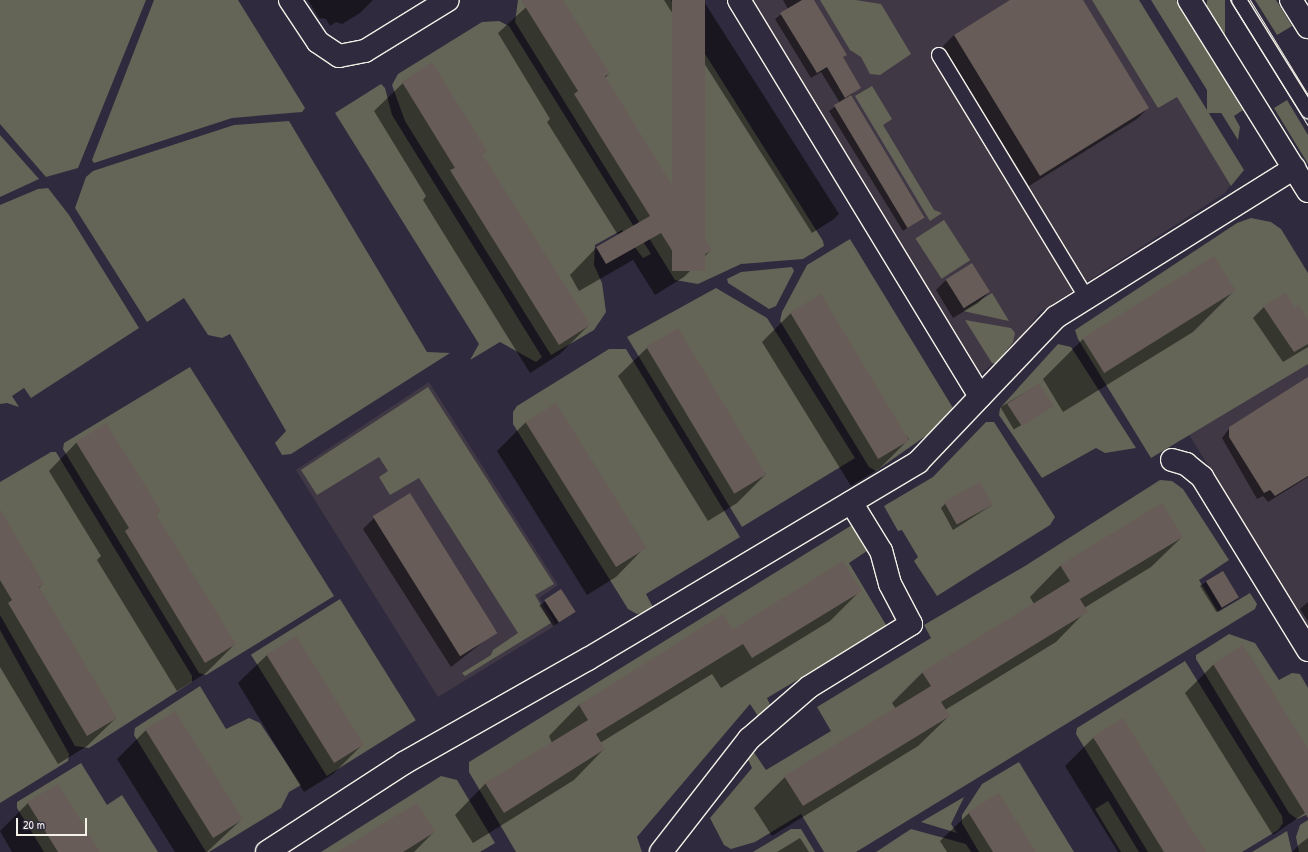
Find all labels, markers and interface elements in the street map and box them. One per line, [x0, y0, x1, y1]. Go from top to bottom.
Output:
scale bar [18, 810, 89, 836]
text: 20 m [23, 816, 45, 833]

